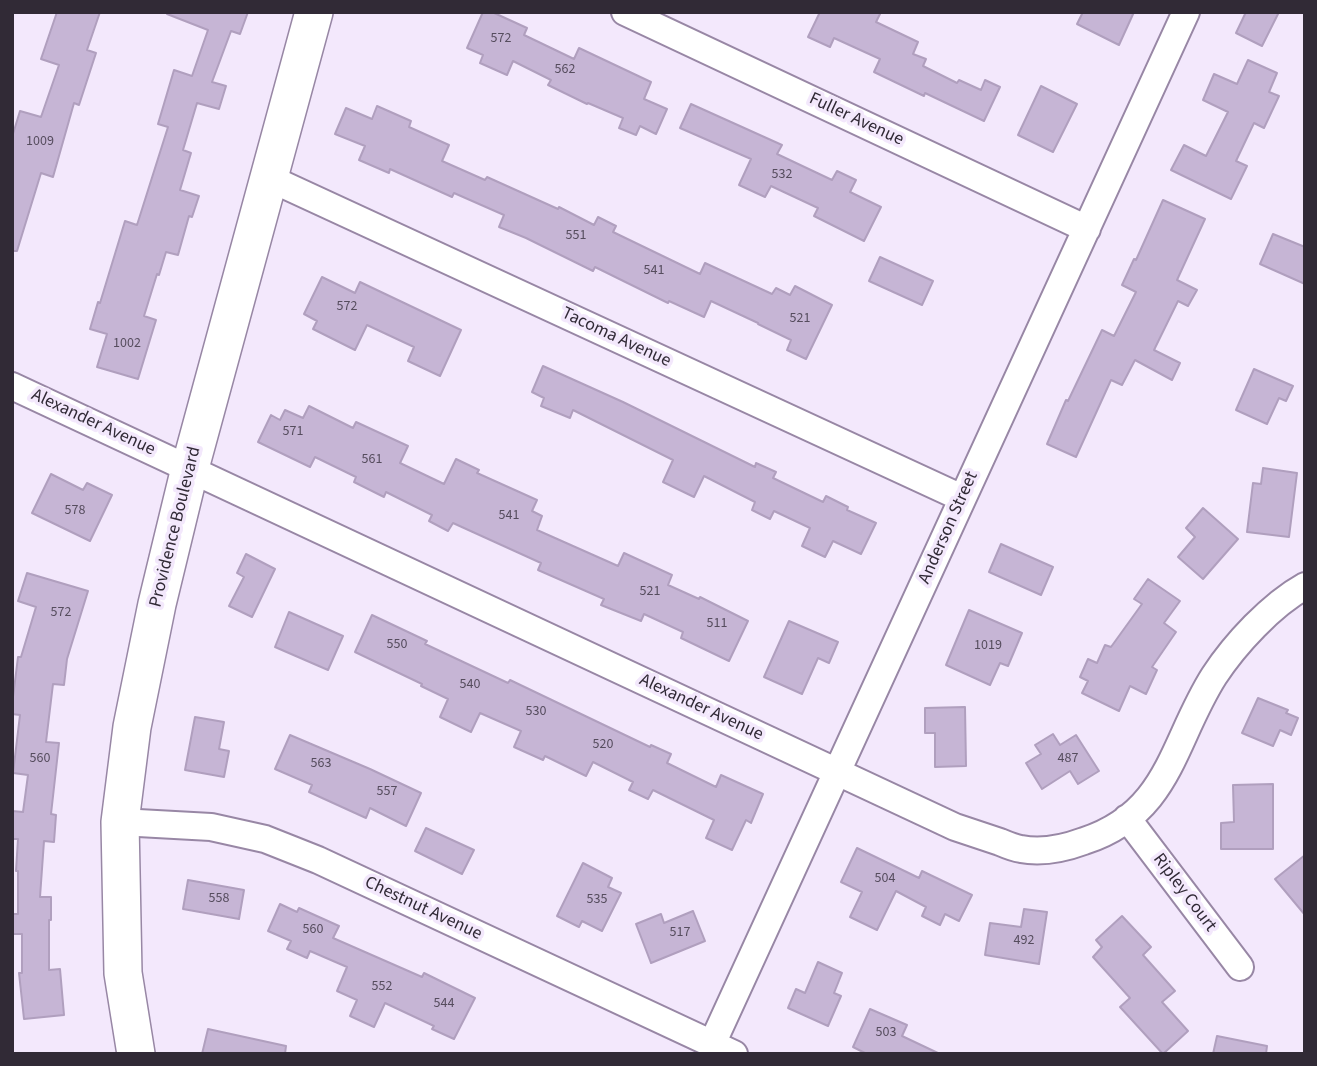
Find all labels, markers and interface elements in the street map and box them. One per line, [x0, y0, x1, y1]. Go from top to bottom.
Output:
house number: 572 [491, 31, 511, 47]
house number: 562 [555, 62, 575, 78]
street label: Fuller Avenue [805, 89, 907, 151]
house number: 1009 [26, 134, 54, 150]
house number: 532 [772, 167, 792, 183]
house number: 551 [566, 228, 586, 244]
house number: 541 [644, 263, 664, 279]
house number: 572 [337, 299, 357, 315]
street label: Tacoma Avenue [558, 303, 674, 373]
house number: 521 [790, 311, 810, 327]
house number: 1002 [113, 336, 141, 352]
street label: Alexander Avenue [28, 385, 158, 461]
house number: 571 [283, 424, 303, 440]
street label: Providence Boulevard [146, 444, 206, 610]
house number: 561 [362, 452, 382, 468]
street label: Anderson Street [915, 469, 983, 587]
house number: 578 [65, 503, 85, 519]
house number: 541 [499, 508, 519, 524]
house number: 521 [640, 584, 660, 600]
house number: 572 [51, 605, 71, 621]
house number: 511 [707, 616, 727, 632]
house number: 550 [387, 637, 407, 653]
house number: 1019 [974, 638, 1002, 654]
street label: Alexander Avenue [636, 670, 766, 746]
house number: 540 [460, 677, 480, 693]
house number: 530 [526, 704, 546, 720]
house number: 520 [593, 737, 613, 753]
house number: 560 [30, 751, 50, 767]
house number: 487 [1058, 751, 1078, 767]
house number: 563 [311, 756, 331, 772]
house number: 557 [377, 784, 397, 800]
street label: Ripley Court [1148, 850, 1220, 936]
house number: 504 [875, 871, 895, 887]
street label: Chestnut Avenue [361, 872, 485, 946]
house number: 558 [209, 891, 229, 907]
house number: 535 [587, 892, 607, 908]
house number: 560 [303, 922, 323, 938]
house number: 517 [670, 925, 690, 941]
house number: 492 [1014, 933, 1034, 949]
house number: 552 [372, 979, 392, 995]
house number: 544 [434, 996, 454, 1012]
house number: 503 [876, 1025, 896, 1041]

